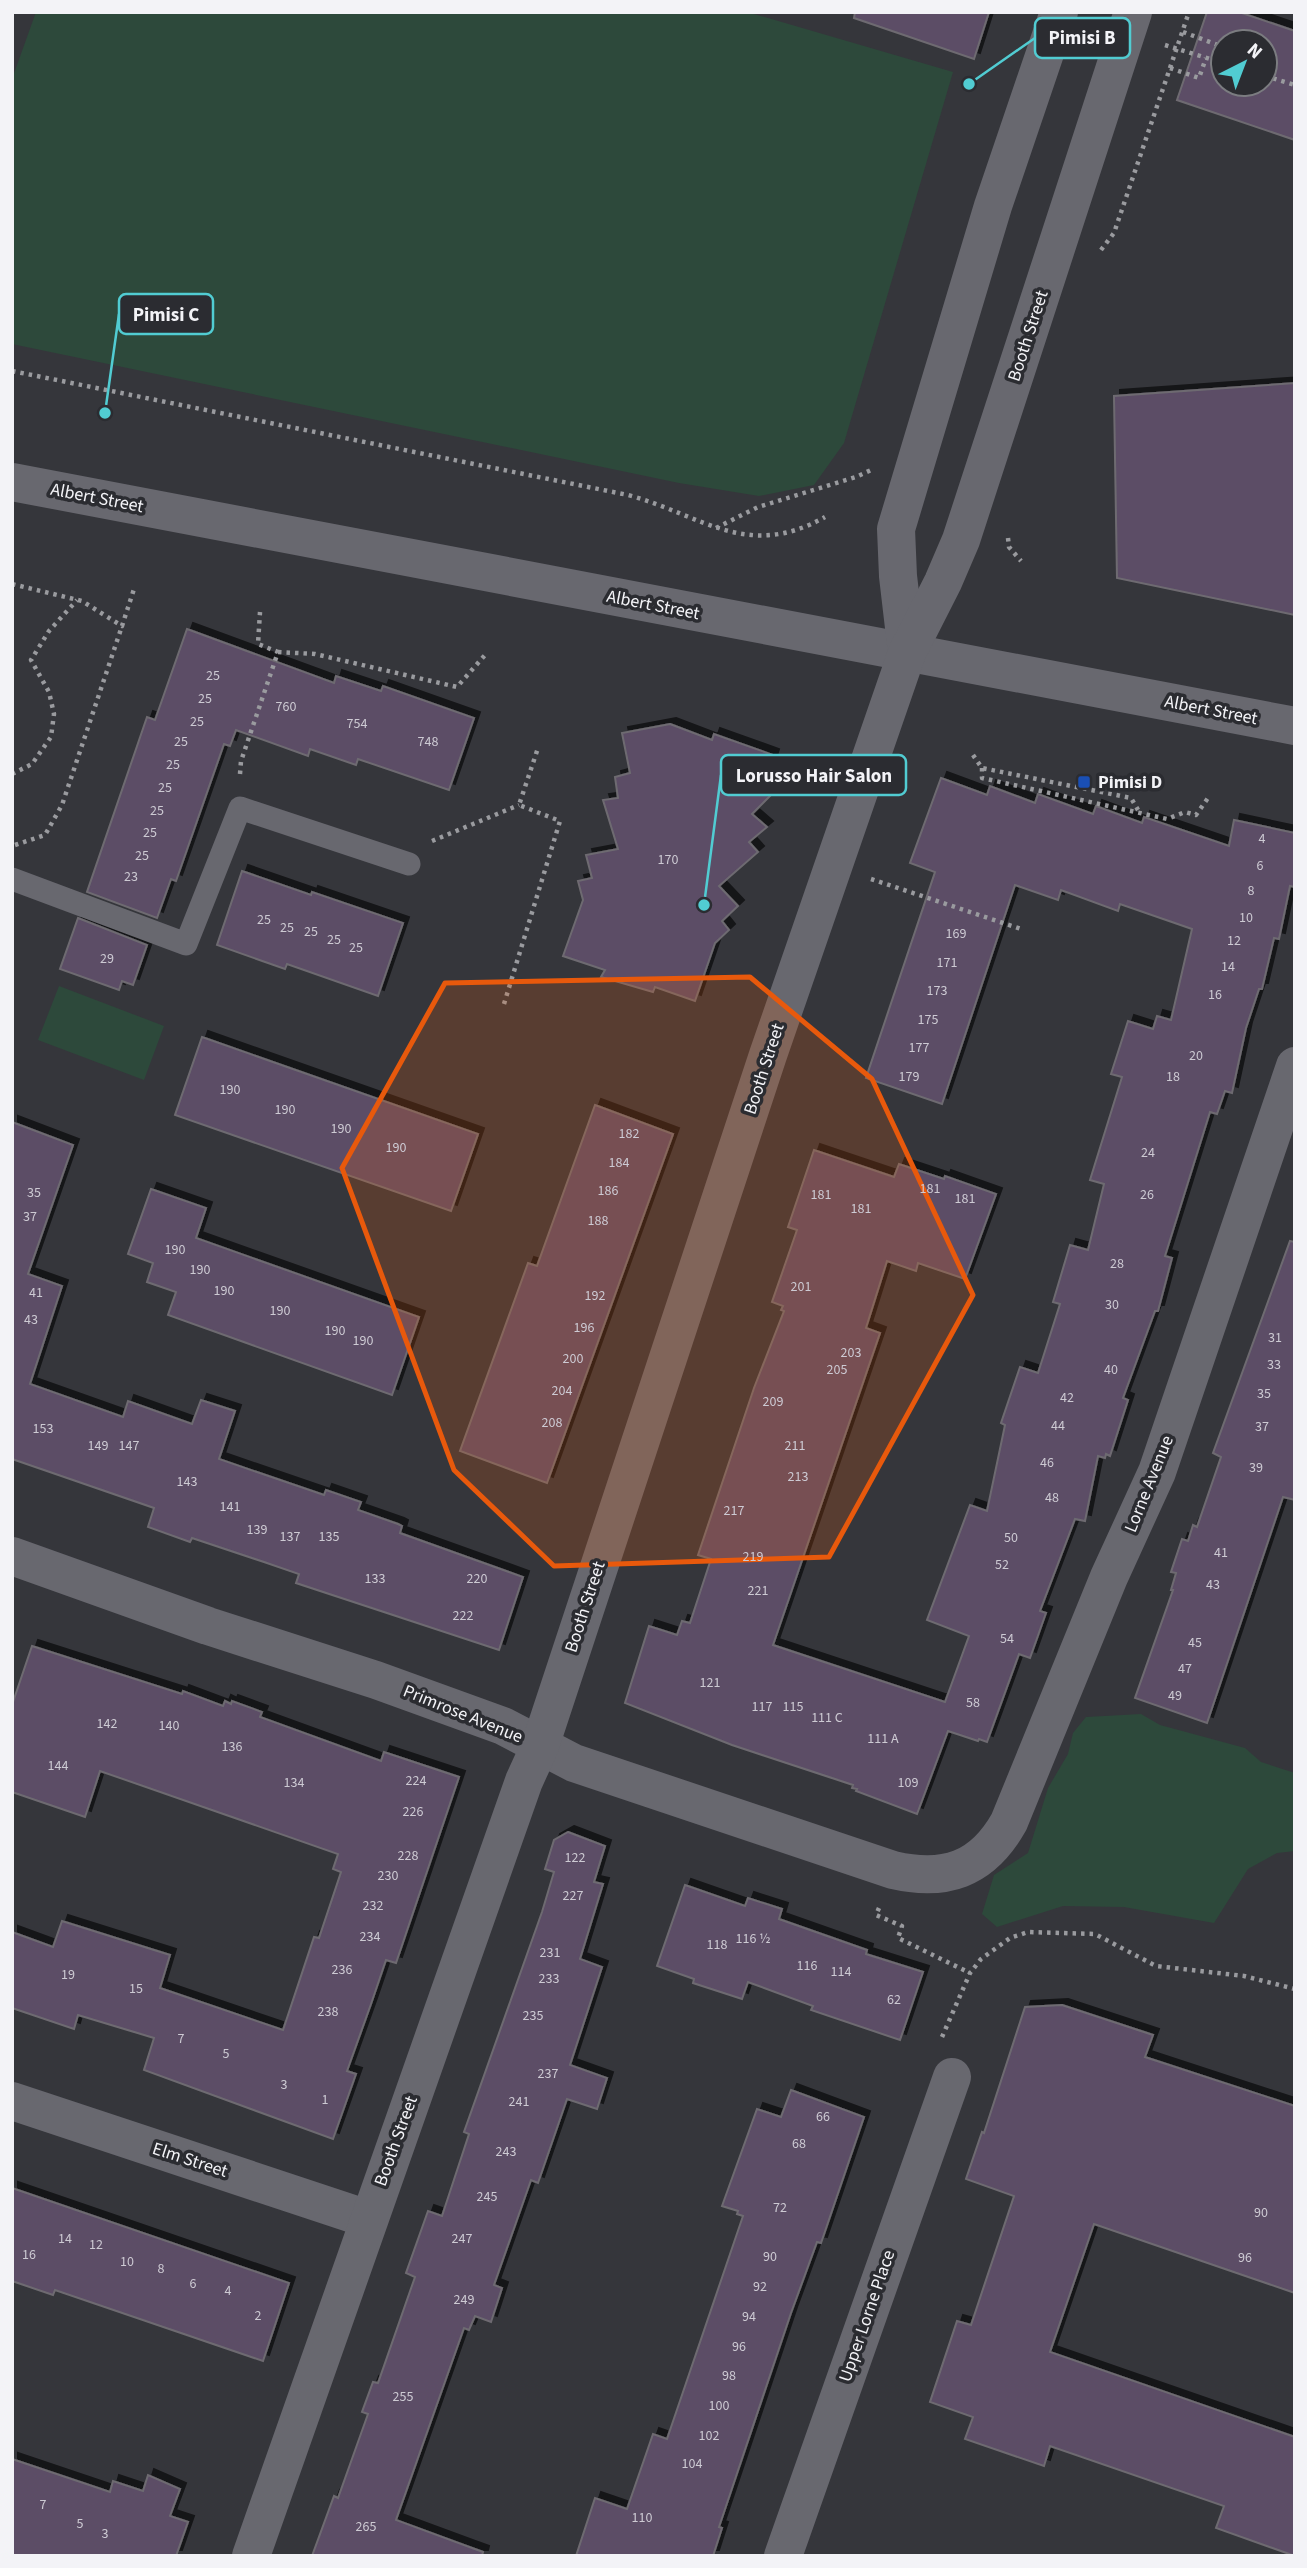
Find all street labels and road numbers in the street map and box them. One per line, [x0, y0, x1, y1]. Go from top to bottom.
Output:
street label: Booth Street [1002, 287, 1054, 385]
street label: Albert Street [48, 477, 146, 519]
street label: Albert Street [604, 584, 702, 626]
street label: Albert Street [1162, 689, 1260, 731]
street label: Booth Street [738, 1020, 790, 1118]
street label: Lorne Avenue [1118, 1432, 1180, 1536]
street label: Booth Street [559, 1558, 611, 1656]
street label: Primrose Avenue [399, 1679, 527, 1749]
street label: Booth Street [368, 2092, 424, 2190]
street label: Elm Street [149, 2136, 231, 2184]
street label: Upper Lorne Place [833, 2247, 901, 2385]

